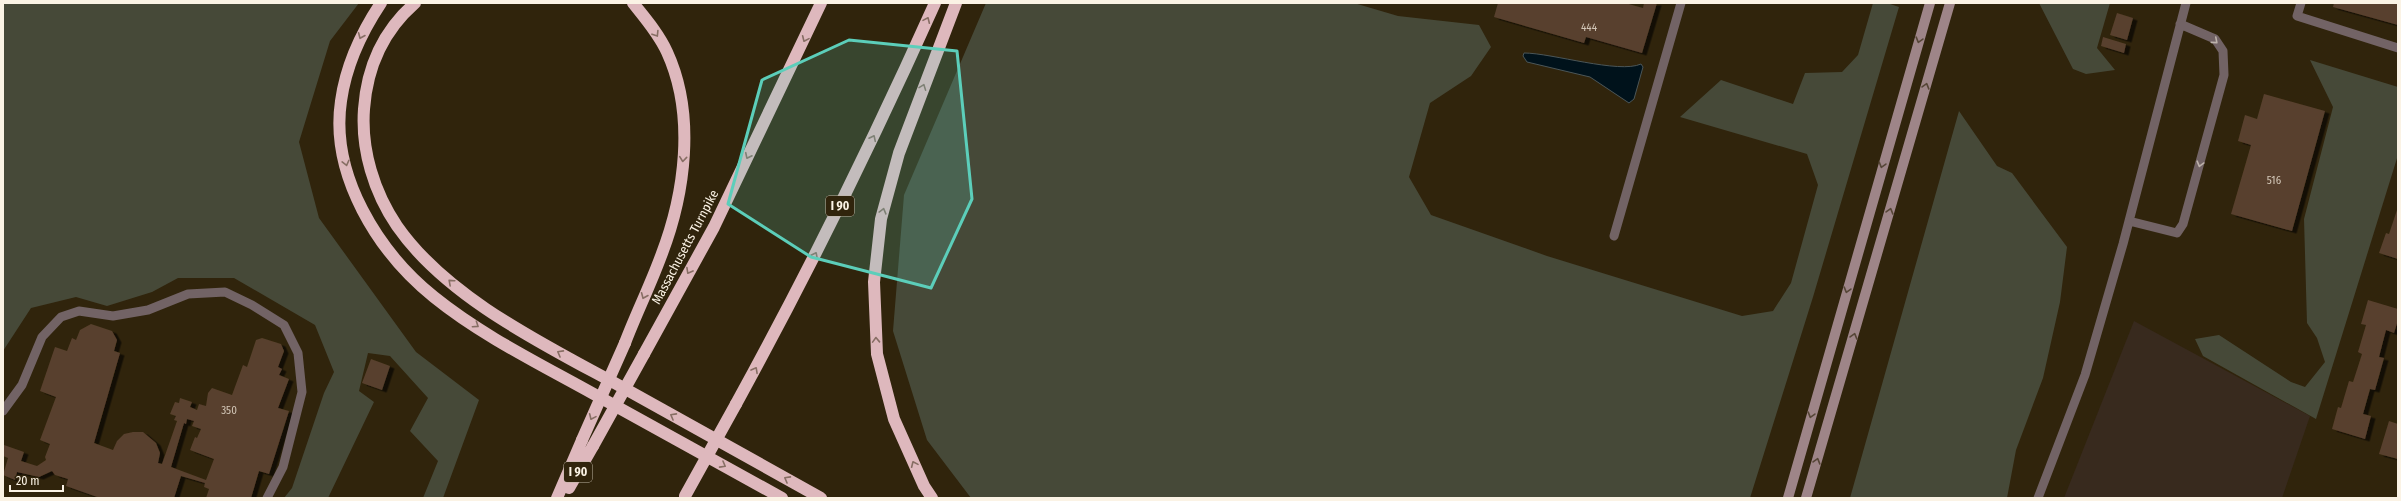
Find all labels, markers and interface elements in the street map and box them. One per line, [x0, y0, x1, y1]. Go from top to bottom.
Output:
one-way arrow [923, 17, 931, 24]
house number: 444 [1581, 21, 1598, 34]
one-way arrow [651, 30, 659, 37]
one-way arrow [358, 32, 366, 40]
one-way arrow [801, 35, 809, 42]
one-way arrow [1915, 37, 1924, 44]
one-way arrow [2210, 37, 2217, 44]
one-way arrow [1921, 83, 1930, 90]
one-way arrow [919, 84, 927, 91]
one-way arrow [868, 135, 876, 142]
one-way arrow [745, 151, 753, 159]
one-way arrow [679, 156, 688, 162]
one-way arrow [341, 159, 349, 166]
one-way arrow [1878, 161, 1887, 168]
one-way arrow [2196, 161, 2204, 167]
house number: 516 [2267, 174, 2282, 187]
street label: Massachusetts Turnpike [648, 187, 722, 307]
road number: I 90 [826, 196, 854, 216]
one-way arrow [878, 208, 887, 215]
one-way arrow [1885, 208, 1894, 215]
one-way arrow [810, 251, 818, 259]
one-way arrow [687, 267, 694, 275]
one-way arrow [448, 280, 456, 287]
one-way arrow [1843, 286, 1852, 293]
one-way arrow [641, 293, 649, 300]
one-way arrow [471, 320, 478, 327]
one-way arrow [1849, 332, 1857, 339]
one-way arrow [872, 337, 881, 343]
one-way arrow [557, 350, 564, 357]
one-way arrow [750, 367, 758, 374]
house number: 350 [221, 404, 237, 417]
one-way arrow [1807, 411, 1816, 418]
one-way arrow [589, 413, 597, 420]
one-way arrow [670, 414, 678, 421]
one-way arrow [1812, 457, 1821, 464]
one-way arrow [718, 460, 726, 468]
one-way arrow [911, 460, 919, 468]
road number: I 90 [564, 462, 592, 482]
scale bar [10, 467, 63, 493]
text: 20 m [16, 474, 40, 488]
one-way arrow [784, 477, 791, 484]

